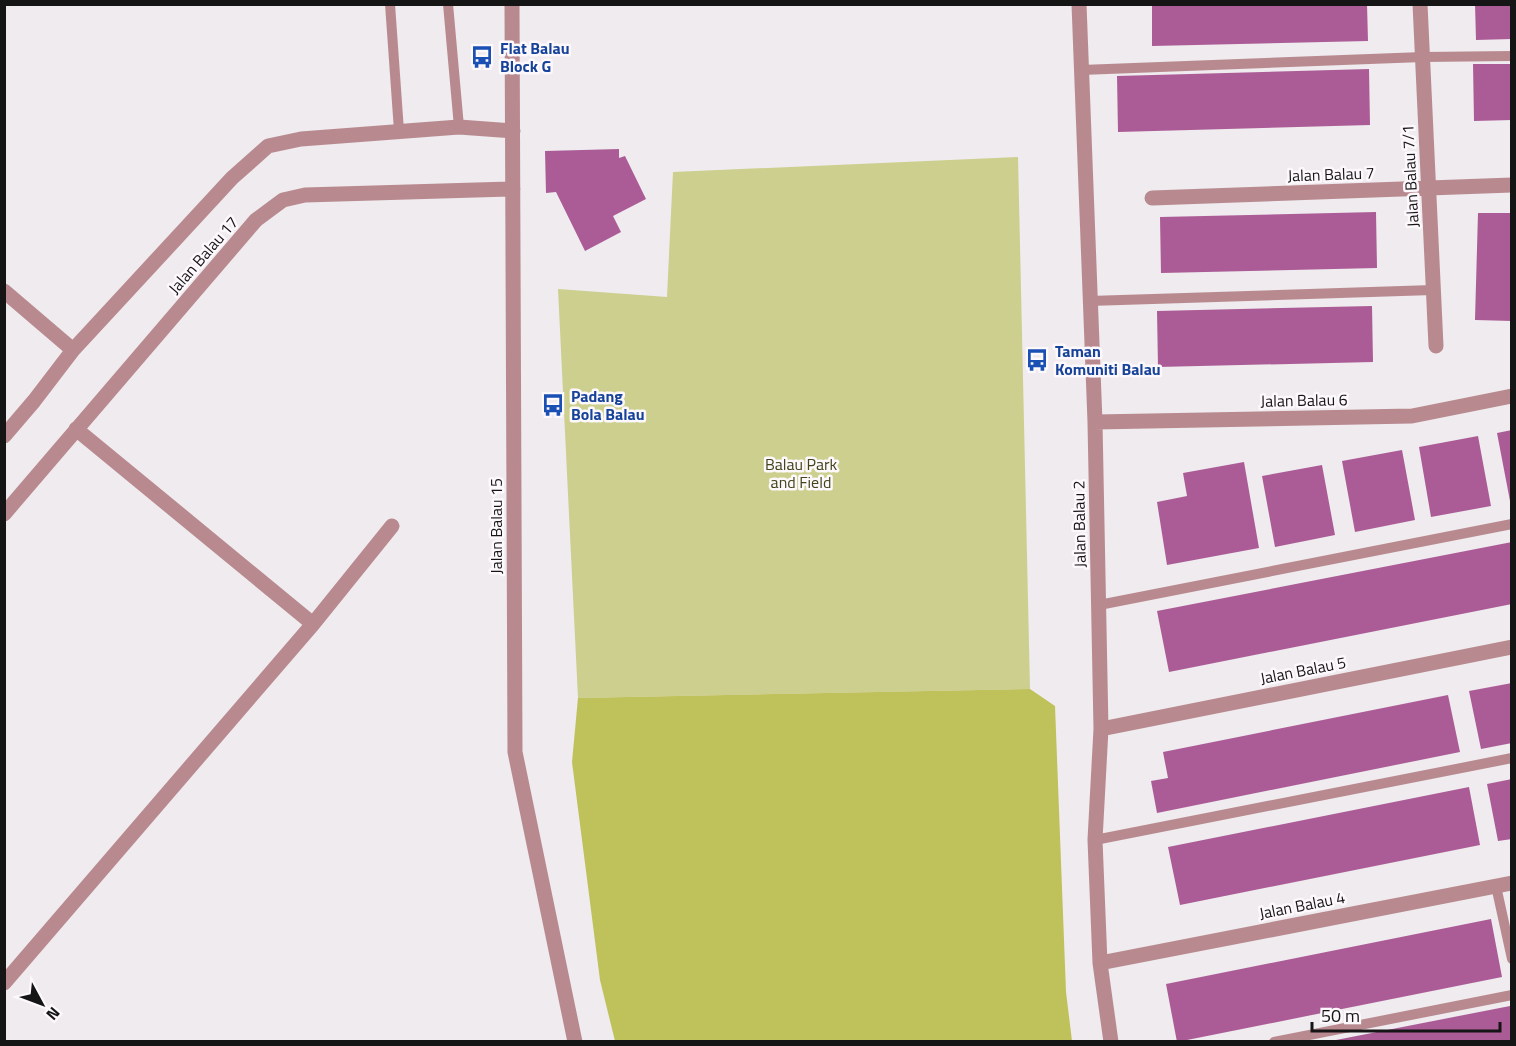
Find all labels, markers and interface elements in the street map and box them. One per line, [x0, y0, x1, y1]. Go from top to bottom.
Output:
place label: Flat Balau Block G [500, 36, 570, 78]
bus stop icon: Flat Balau Block G [469, 44, 495, 70]
street label: Jalan Balau 7/1 [1395, 124, 1425, 228]
street label: Jalan Balau 7 [1287, 160, 1375, 188]
street label: Jalan Balau 17 [162, 211, 244, 299]
place label: Taman Komuniti Balau [1055, 339, 1161, 381]
bus stop icon: Taman Komuniti Balau [1024, 347, 1050, 373]
place label: Padang Bola Balau [571, 384, 645, 426]
street label: Jalan Balau 6 [1260, 387, 1348, 413]
bus stop icon: Padang Bola Balau [540, 392, 566, 418]
park label: Balau Park and Field [765, 452, 837, 494]
street label: Jalan Balau 15 [484, 478, 508, 574]
street label: Jalan Balau 2 [1066, 480, 1092, 568]
street label: Jalan Balau 5 [1258, 650, 1348, 690]
street label: Jalan Balau 4 [1257, 885, 1347, 925]
north arrow [12, 974, 72, 1034]
scale bar [1312, 995, 1500, 1033]
text: N [41, 1002, 66, 1026]
text: 50 m [1321, 1002, 1360, 1029]

